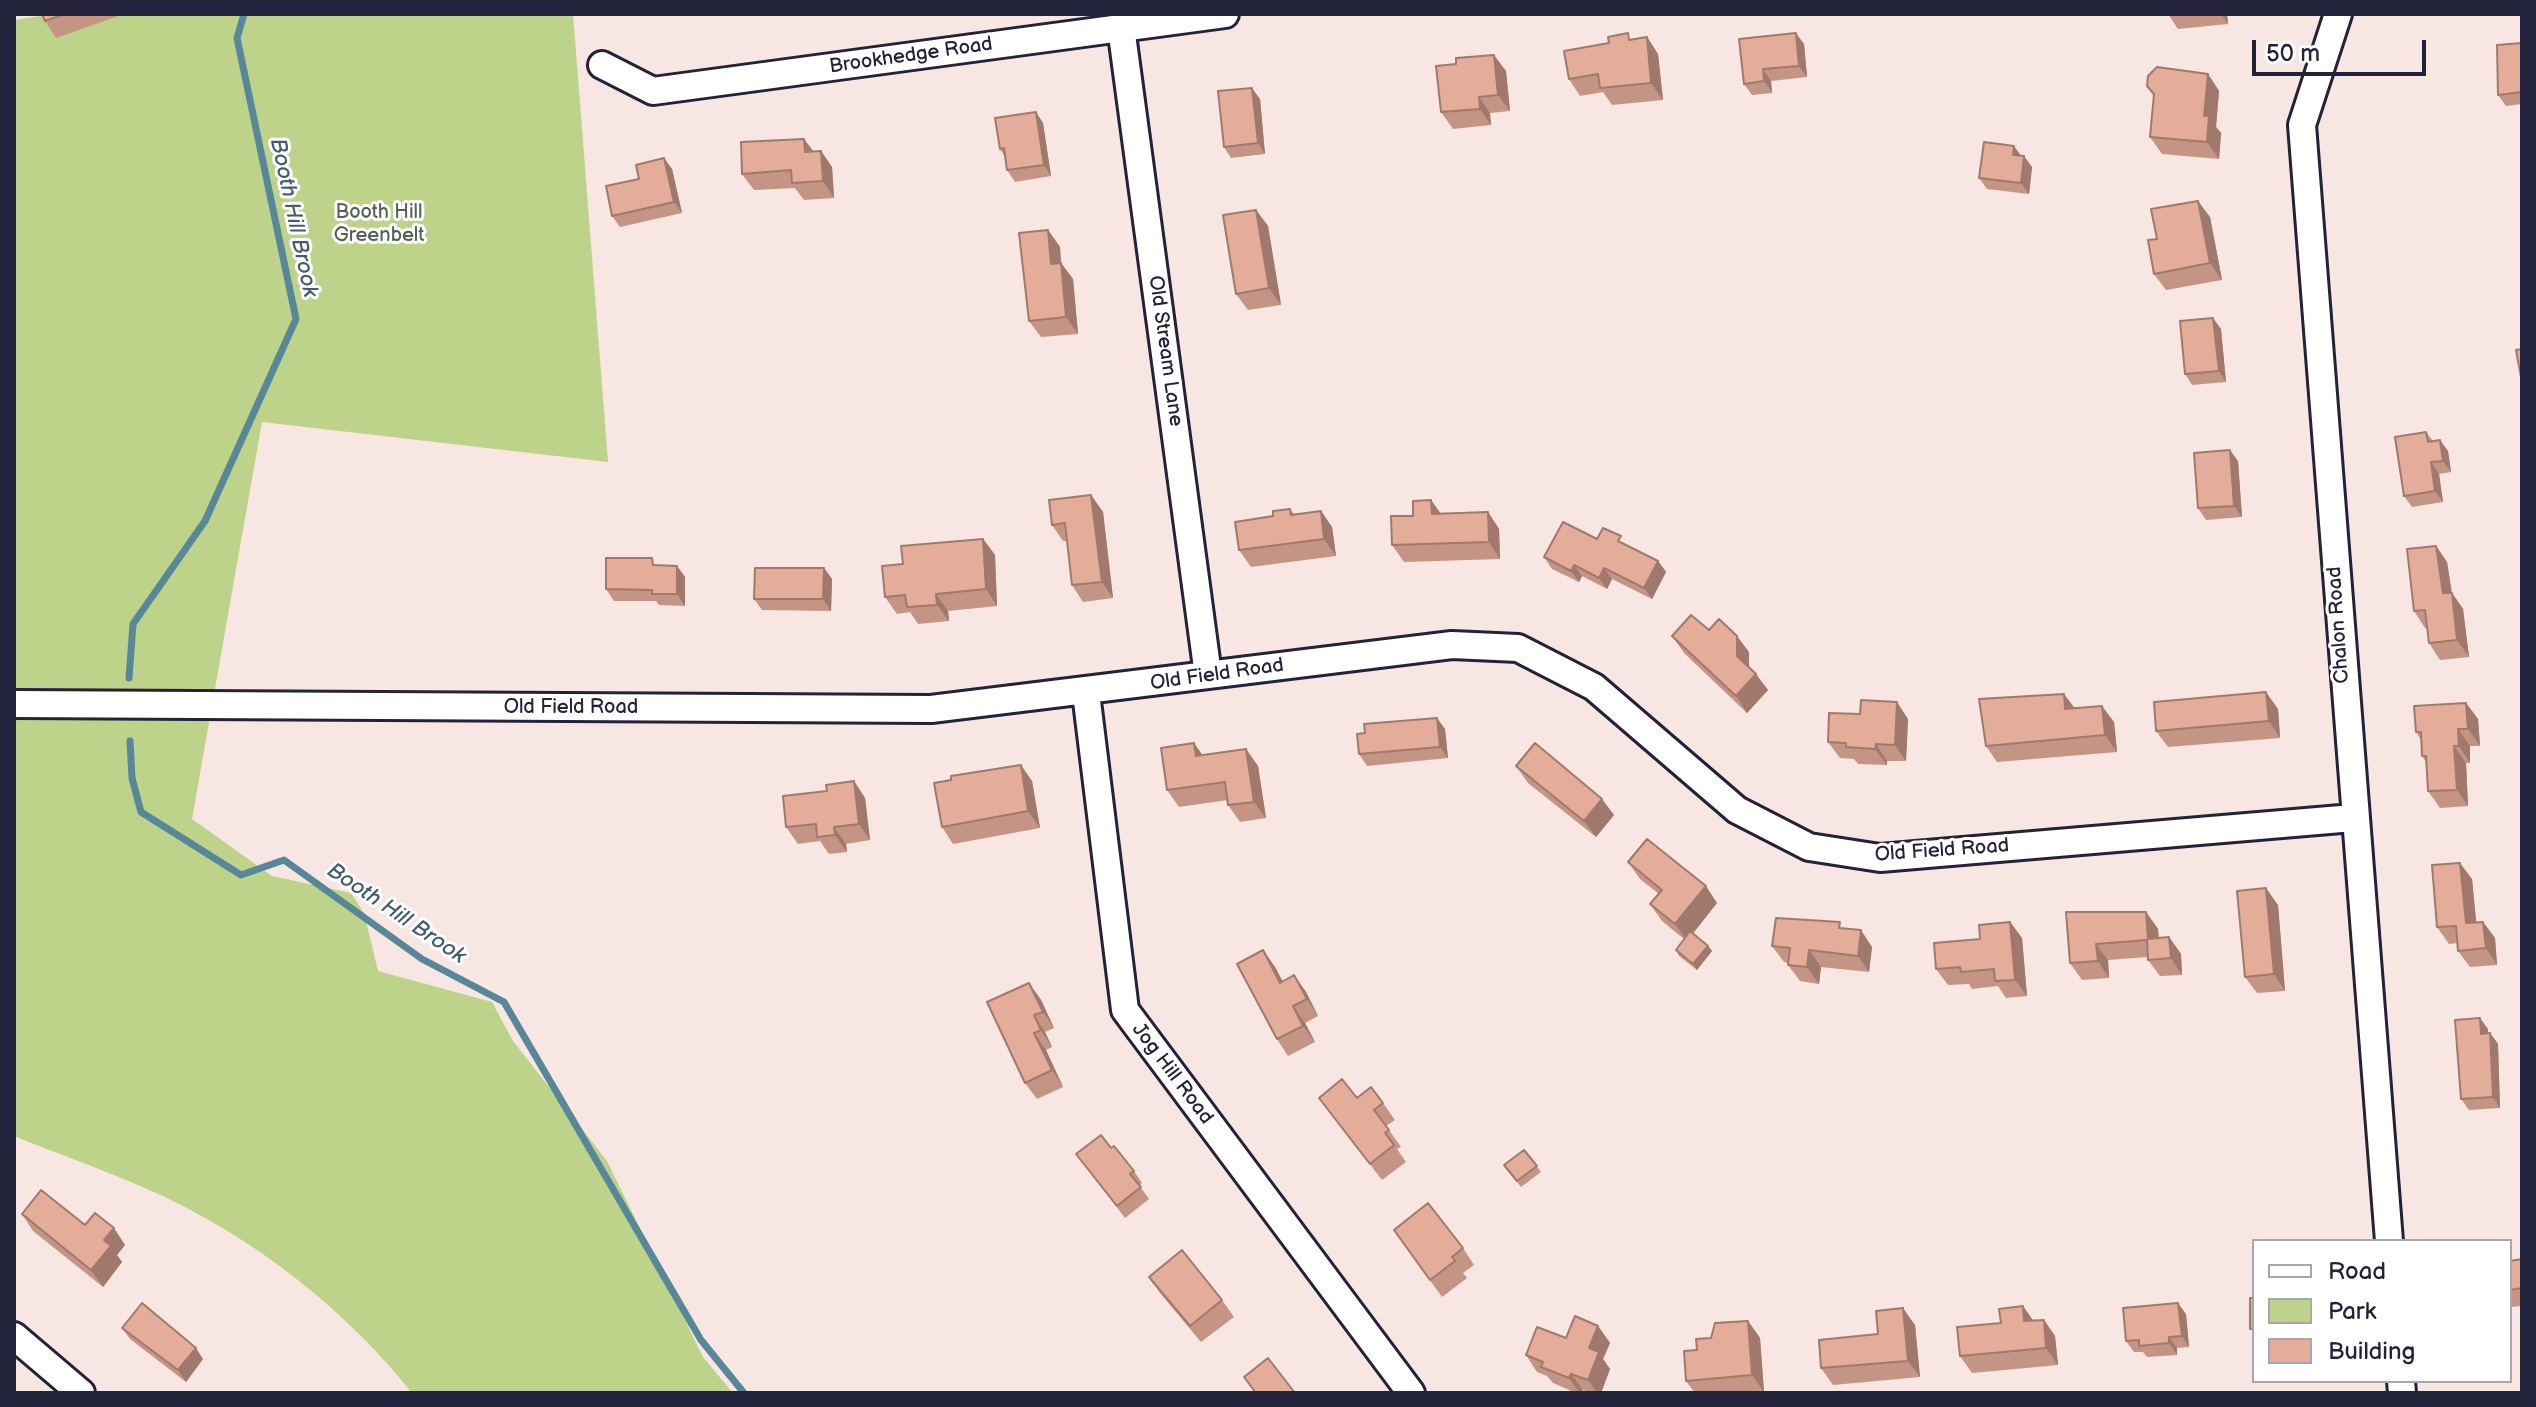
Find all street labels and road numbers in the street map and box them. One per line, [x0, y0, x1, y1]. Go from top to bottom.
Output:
street label: Brookhedge Road [828, 33, 994, 79]
street label: Old Stream Lane [1143, 274, 1187, 428]
street label: Chalon Road [2323, 566, 2355, 684]
street label: Old Field Road [1149, 654, 1285, 696]
street label: Old Field Road [504, 696, 638, 720]
street label: Old Field Road [1874, 834, 2010, 868]
street label: Jog Hill Road [1126, 1019, 1218, 1129]

